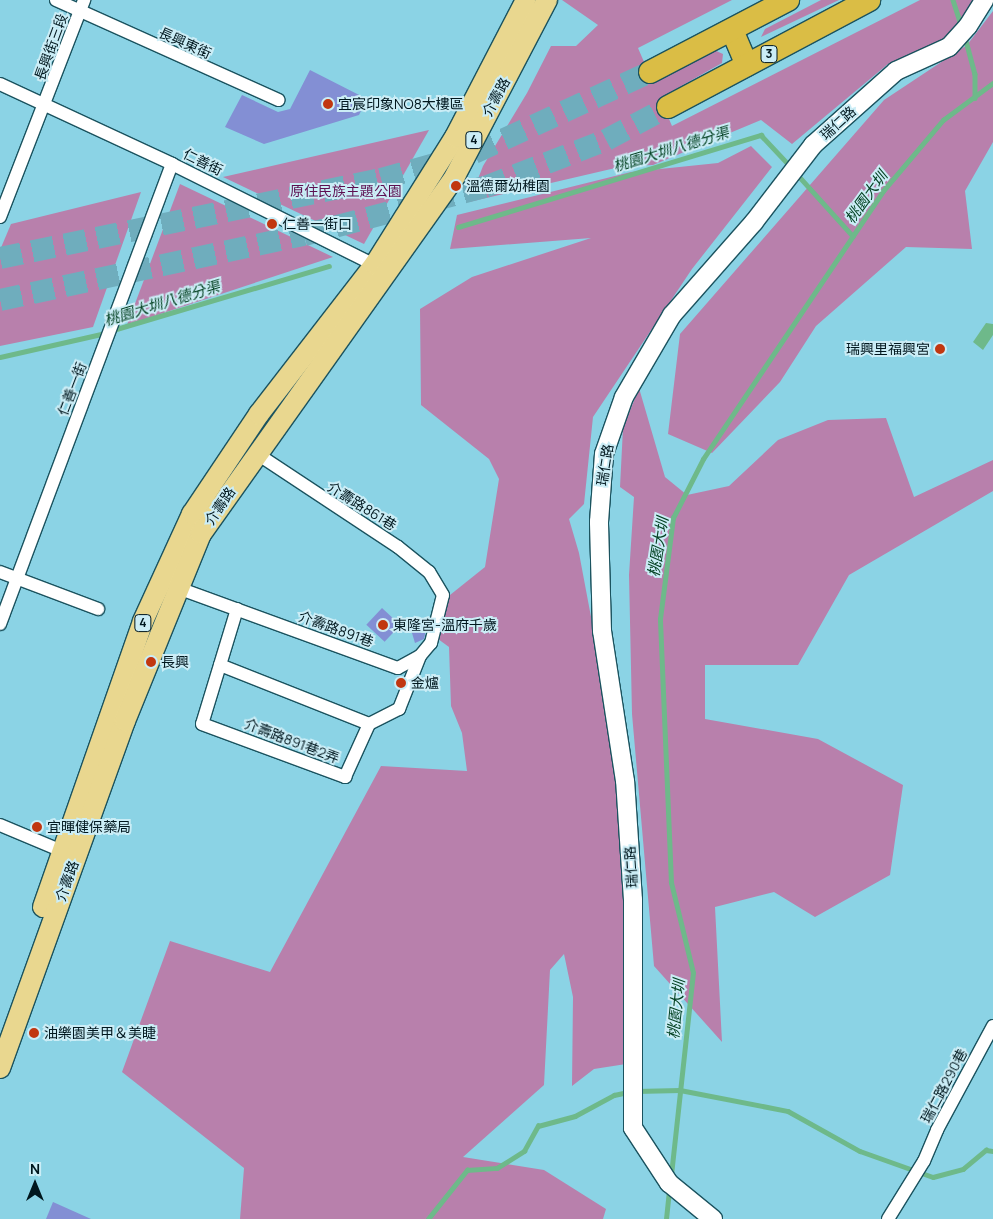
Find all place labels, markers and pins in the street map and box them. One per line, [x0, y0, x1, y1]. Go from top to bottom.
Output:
place label: 宜宸印象NO8大樓區 [338, 96, 464, 112]
marker: 宜宸印象NO8大樓區 [322, 98, 334, 110]
place label: 溫德爾幼稚園 [466, 178, 550, 194]
marker: 溫德爾幼稚園 [450, 180, 462, 192]
place label: 仁善一街口 [282, 216, 352, 232]
marker: 仁善一街口 [266, 218, 278, 230]
place label: 瑞興里福興宮 [846, 341, 930, 357]
marker: 瑞興里福興宮 [934, 343, 946, 355]
place label: 東隆宮-溫府千歲 [393, 617, 497, 633]
marker: 東隆宮-溫府千歲 [377, 619, 389, 631]
place label: 長興 [161, 654, 189, 670]
marker: 長興 [145, 656, 157, 668]
place label: 金爐 [411, 675, 439, 691]
marker: 金爐 [395, 677, 407, 689]
place label: 宜暉健保藥局 [47, 819, 131, 835]
marker: 宜暉健保藥局 [31, 821, 43, 833]
place label: 油樂園美甲＆美睫 [44, 1025, 156, 1041]
marker: 油樂園美甲＆美睫 [28, 1027, 40, 1039]

